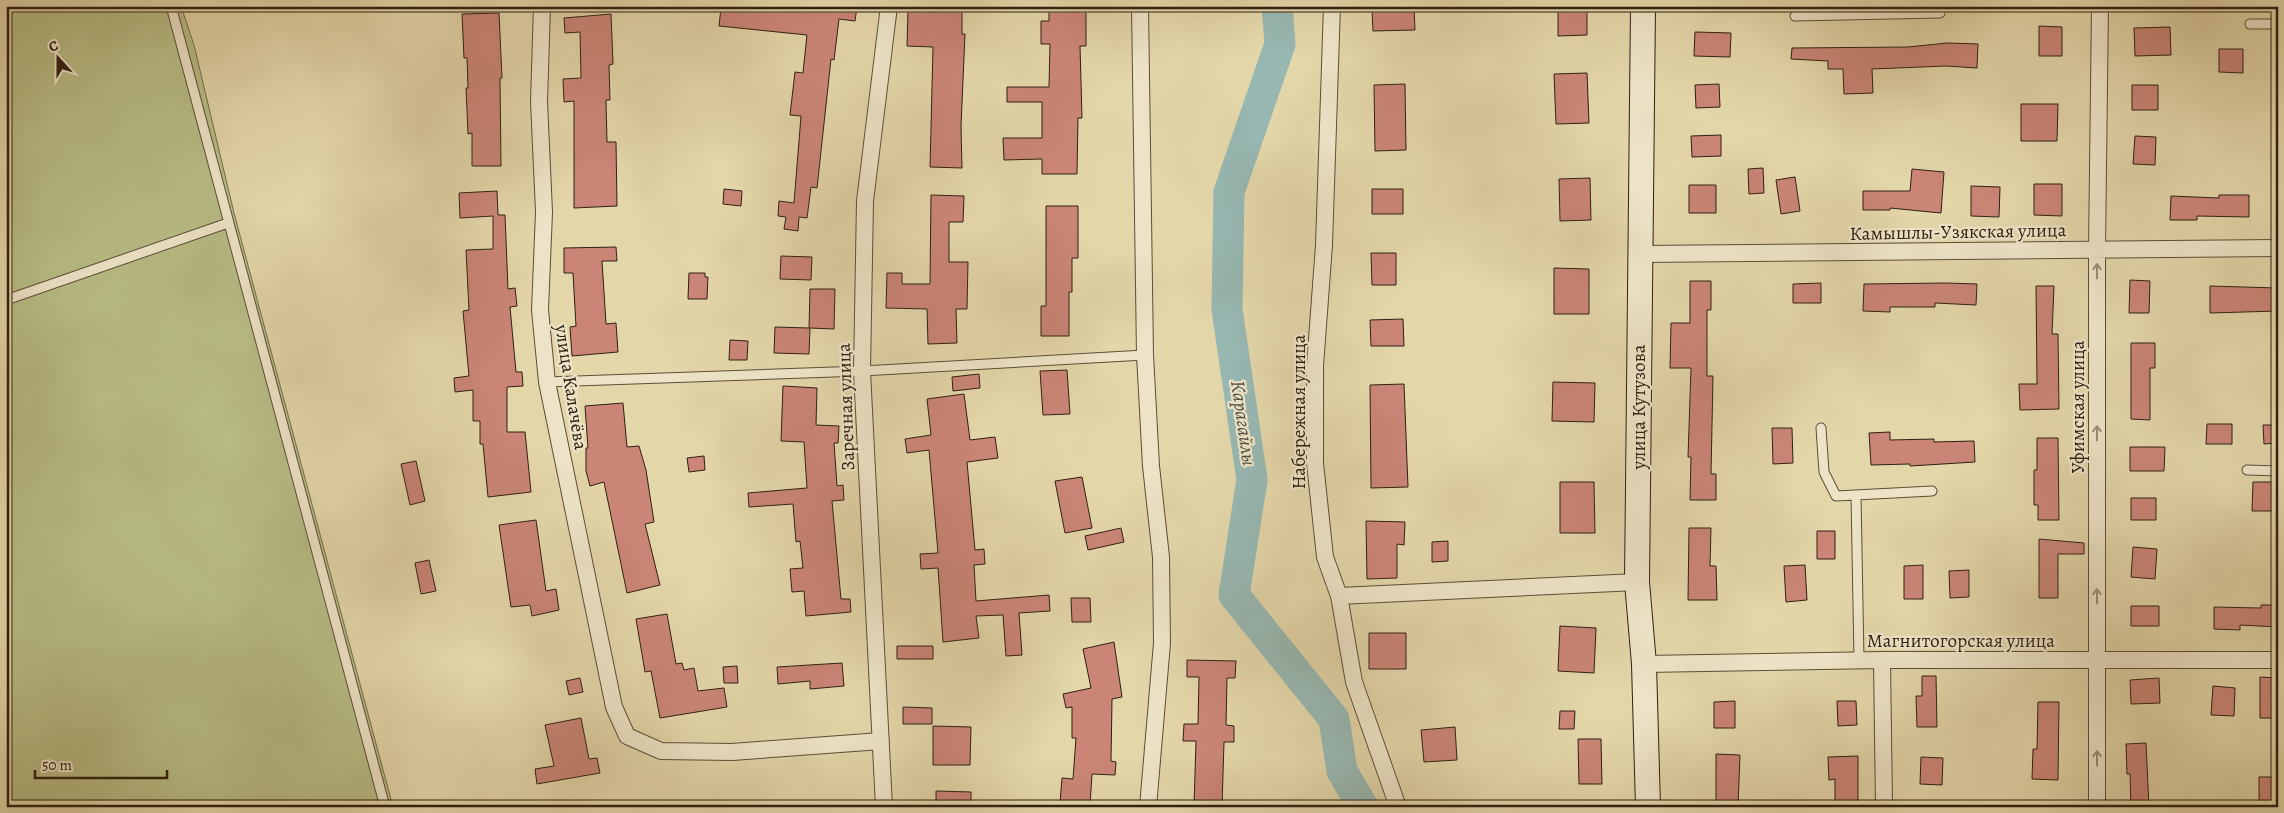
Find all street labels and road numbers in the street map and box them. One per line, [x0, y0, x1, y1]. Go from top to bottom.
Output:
street label: Камышлы-Узякская улица [1849, 217, 2067, 247]
street label: улица Калачёва [548, 322, 594, 452]
street label: Набережная улица [1286, 334, 1312, 490]
street label: Уфимская улица [2065, 340, 2091, 473]
street label: Заречная улица [831, 342, 861, 471]
street label: улица Кутузова [1626, 344, 1652, 471]
street label: Магнитогорская улица [1867, 628, 2055, 654]

